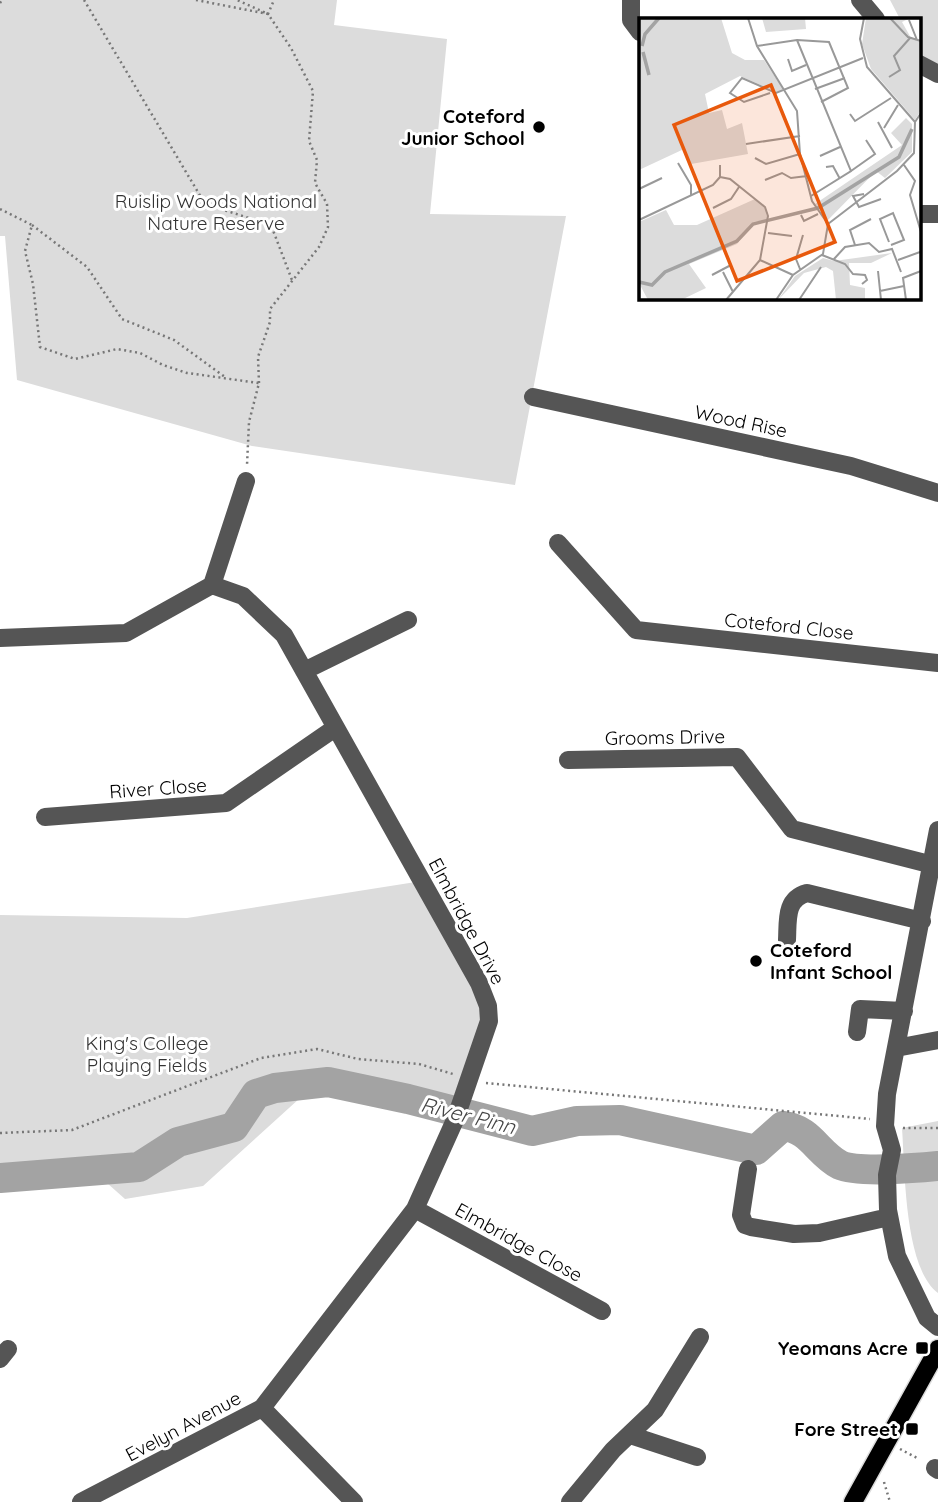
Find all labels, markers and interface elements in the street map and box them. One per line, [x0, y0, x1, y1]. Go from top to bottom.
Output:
inset map [639, 18, 920, 299]
place label: Coteford Junior School [401, 104, 525, 150]
marker: Coteford Junior School [531, 119, 547, 135]
park label: Ruislip Woods National Nature Reserve [115, 189, 317, 235]
street label: Wood Rise [692, 399, 790, 443]
street label: Coteford Close [723, 607, 855, 645]
street label: Grooms Drive [605, 724, 725, 750]
street label: River Close [108, 773, 208, 803]
street label: Elmbridge Drive [424, 854, 510, 988]
place label: Coteford Infant School [770, 938, 892, 984]
marker: Coteford Infant School [748, 953, 764, 969]
park label: King's College Playing Fields [86, 1031, 208, 1077]
water label: River Pinn [418, 1091, 519, 1140]
street label: Elmbridge Close [451, 1197, 587, 1287]
place label: Yeomans Acre [778, 1336, 908, 1360]
marker: Yeomans Acre [914, 1340, 930, 1356]
street label: Evelyn Avenue [121, 1386, 245, 1466]
place label: Fore Street [794, 1417, 898, 1441]
marker: Fore Street [904, 1421, 920, 1437]

